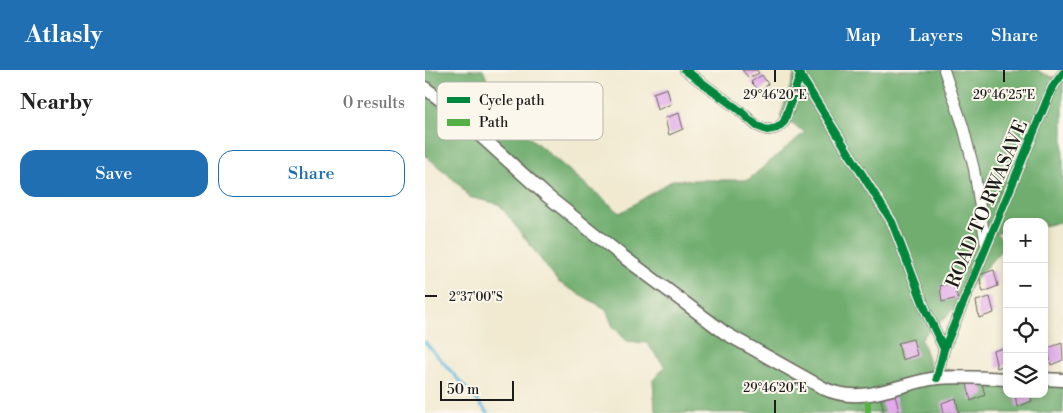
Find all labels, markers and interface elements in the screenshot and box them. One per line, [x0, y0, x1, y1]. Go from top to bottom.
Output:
text: Atlasly [25, 20, 102, 50]
text: Map [846, 24, 881, 47]
text: Layers [909, 24, 963, 47]
text: Share [991, 24, 1038, 47]
legend [437, 82, 603, 140]
text: 29°46'20"E [743, 88, 807, 103]
text: 29°46'25"E [973, 88, 1035, 103]
text: Nearby [20, 90, 93, 116]
text: Cycle path [479, 92, 545, 110]
text: 0 results [343, 93, 405, 113]
text: Path [479, 114, 509, 132]
street label: ROAD TO RWASAVE [941, 116, 1033, 292]
button: Save [20, 150, 208, 197]
button: Share [218, 150, 405, 197]
map controls [1003, 218, 1048, 398]
button: + [1003, 218, 1048, 263]
button: − [1003, 263, 1048, 308]
text: 2°37'00"S [449, 290, 503, 305]
button: locate [1003, 308, 1048, 353]
button: layers [1003, 353, 1048, 398]
scale bar [440, 378, 514, 401]
text: 50 m [447, 381, 479, 399]
text: 29°46'20"E [743, 381, 807, 396]

